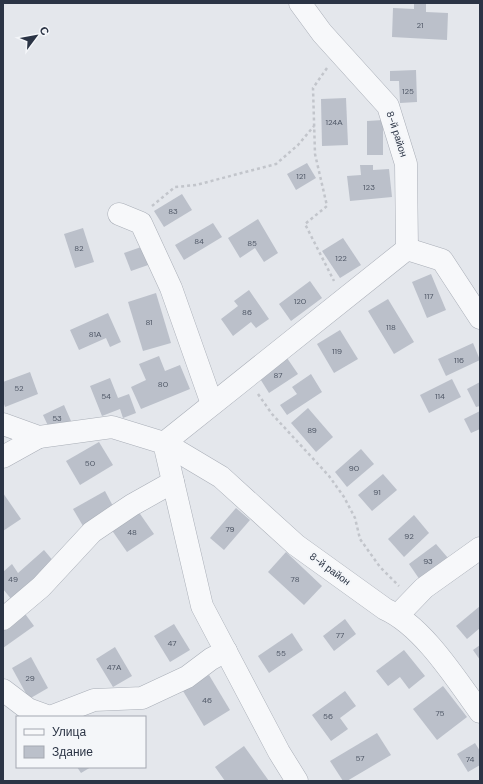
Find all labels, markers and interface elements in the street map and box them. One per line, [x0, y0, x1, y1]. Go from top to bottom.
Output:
north arrow [16, 16, 56, 56]
house number: 21 [416, 20, 424, 30]
text: С [36, 24, 53, 38]
house number: 125 [402, 86, 414, 96]
street label: 8-й район [383, 109, 411, 159]
house number: 124А [325, 117, 343, 127]
house number: 121 [296, 171, 306, 181]
house number: 123 [363, 182, 375, 192]
house number: 83 [168, 206, 178, 216]
house number: 84 [194, 236, 204, 246]
house number: 85 [247, 238, 257, 248]
house number: 82 [74, 243, 84, 253]
house number: 122 [335, 253, 347, 263]
house number: 117 [424, 291, 434, 301]
house number: 120 [294, 296, 307, 306]
house number: 86 [242, 307, 252, 317]
house number: 81 [145, 317, 153, 327]
house number: 118 [386, 322, 396, 332]
house number: 81А [89, 329, 102, 339]
house number: 119 [332, 346, 342, 356]
house number: 116 [454, 355, 464, 365]
house number: 87 [274, 370, 282, 380]
house number: 80 [158, 379, 169, 389]
house number: 52 [14, 383, 24, 393]
house number: 54 [101, 391, 111, 401]
house number: 114 [435, 391, 445, 401]
house number: 53 [52, 413, 62, 423]
house number: 89 [307, 425, 317, 435]
house number: 50 [85, 458, 96, 468]
house number: 90 [349, 463, 360, 473]
house number: 91 [373, 487, 381, 497]
house number: 79 [225, 524, 235, 534]
house number: 48 [127, 527, 137, 537]
house number: 92 [404, 531, 414, 541]
street label: 8-й район [307, 550, 353, 588]
house number: 93 [423, 556, 433, 566]
house number: 49 [8, 574, 18, 584]
house number: 78 [291, 574, 300, 584]
house number: 77 [336, 630, 344, 640]
house number: 47 [167, 638, 177, 648]
house number: 55 [276, 648, 286, 658]
house number: 47А [107, 662, 122, 672]
house number: 29 [25, 673, 35, 683]
house number: 46 [202, 695, 212, 705]
house number: 75 [436, 708, 445, 718]
house number: 56 [323, 711, 333, 721]
legend [16, 716, 146, 768]
text: Улица [52, 724, 86, 740]
text: Здание [52, 744, 93, 760]
house number: 57 [355, 753, 365, 763]
house number: 74 [466, 754, 474, 764]

